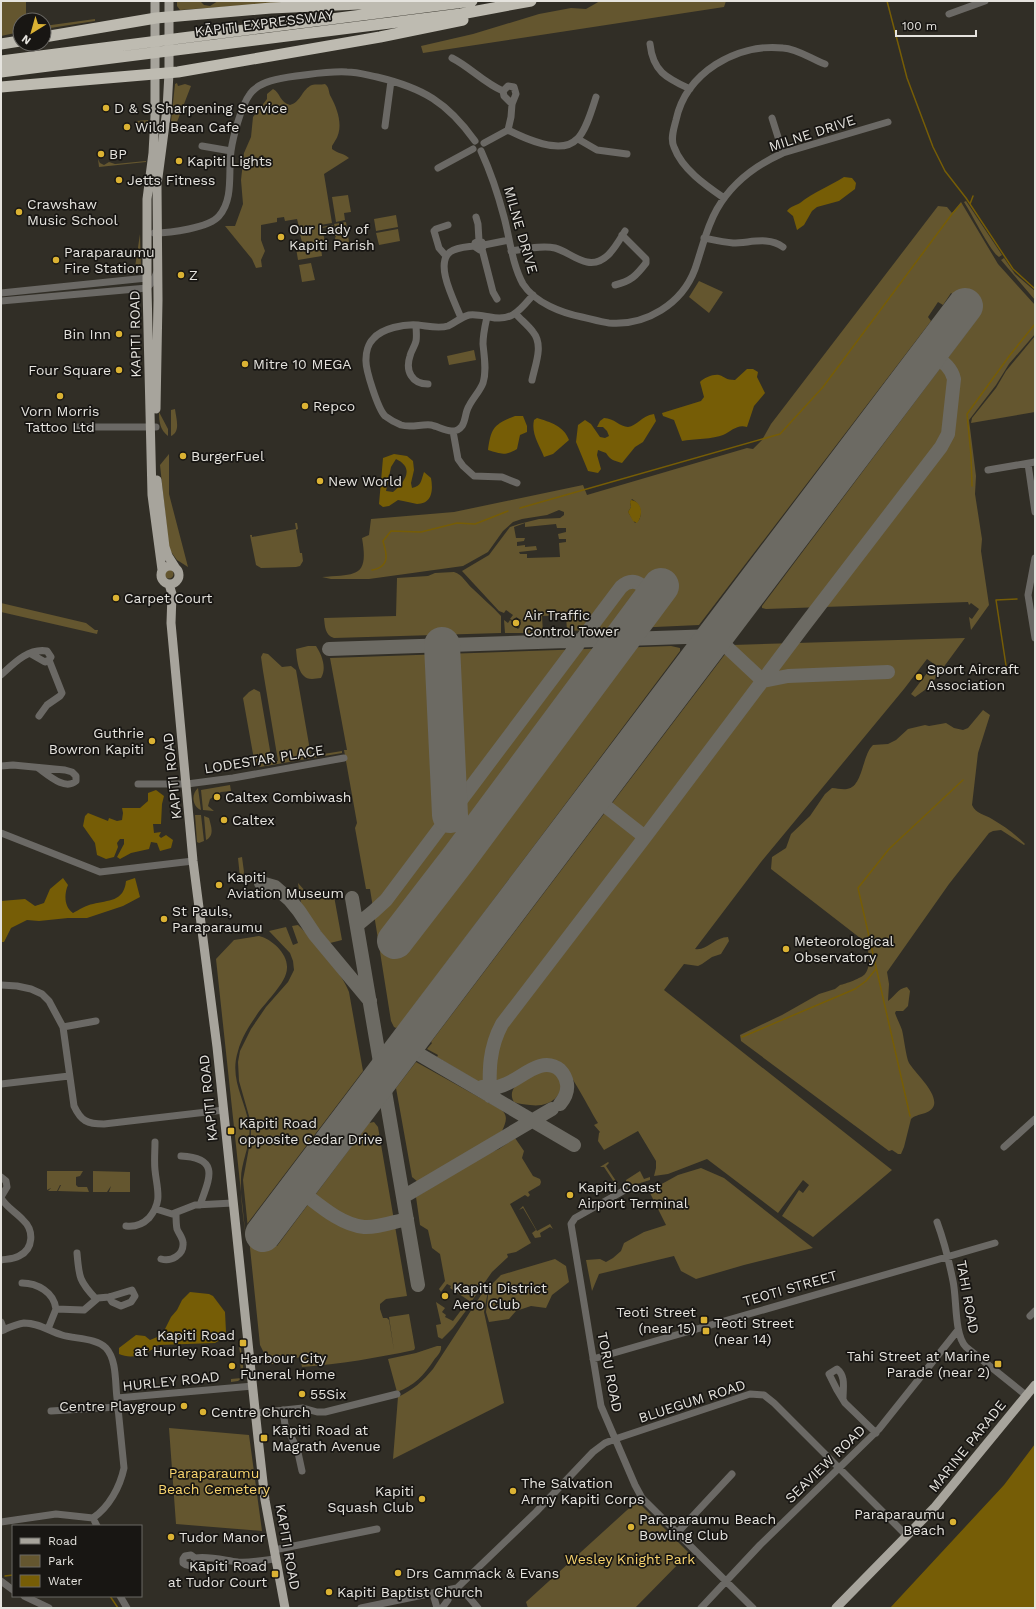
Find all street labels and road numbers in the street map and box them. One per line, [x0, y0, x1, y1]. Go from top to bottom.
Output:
street label: KĀPITI EXPRESSWAY [194, 7, 334, 39]
street label: MILNE DRIVE [767, 111, 857, 155]
street label: MILNE DRIVE [501, 185, 541, 276]
street label: KAPITI ROAD [126, 290, 144, 378]
street label: KAPITI ROAD [159, 732, 185, 820]
street label: LODESTAR PLACE [203, 742, 325, 776]
street label: KAPITI ROAD [195, 1054, 221, 1142]
street label: TAHI ROAD [954, 1259, 982, 1335]
street label: TEOTI STREET [741, 1267, 840, 1309]
street label: TORU ROAD [594, 1331, 626, 1413]
street label: HURLEY ROAD [122, 1368, 220, 1394]
street label: BLUEGUM ROAD [637, 1376, 747, 1426]
street label: MARINE PARADE [925, 1397, 1009, 1495]
street label: SEAVIEW ROAD [782, 1422, 868, 1506]
street label: KAPITI ROAD [273, 1503, 303, 1591]

